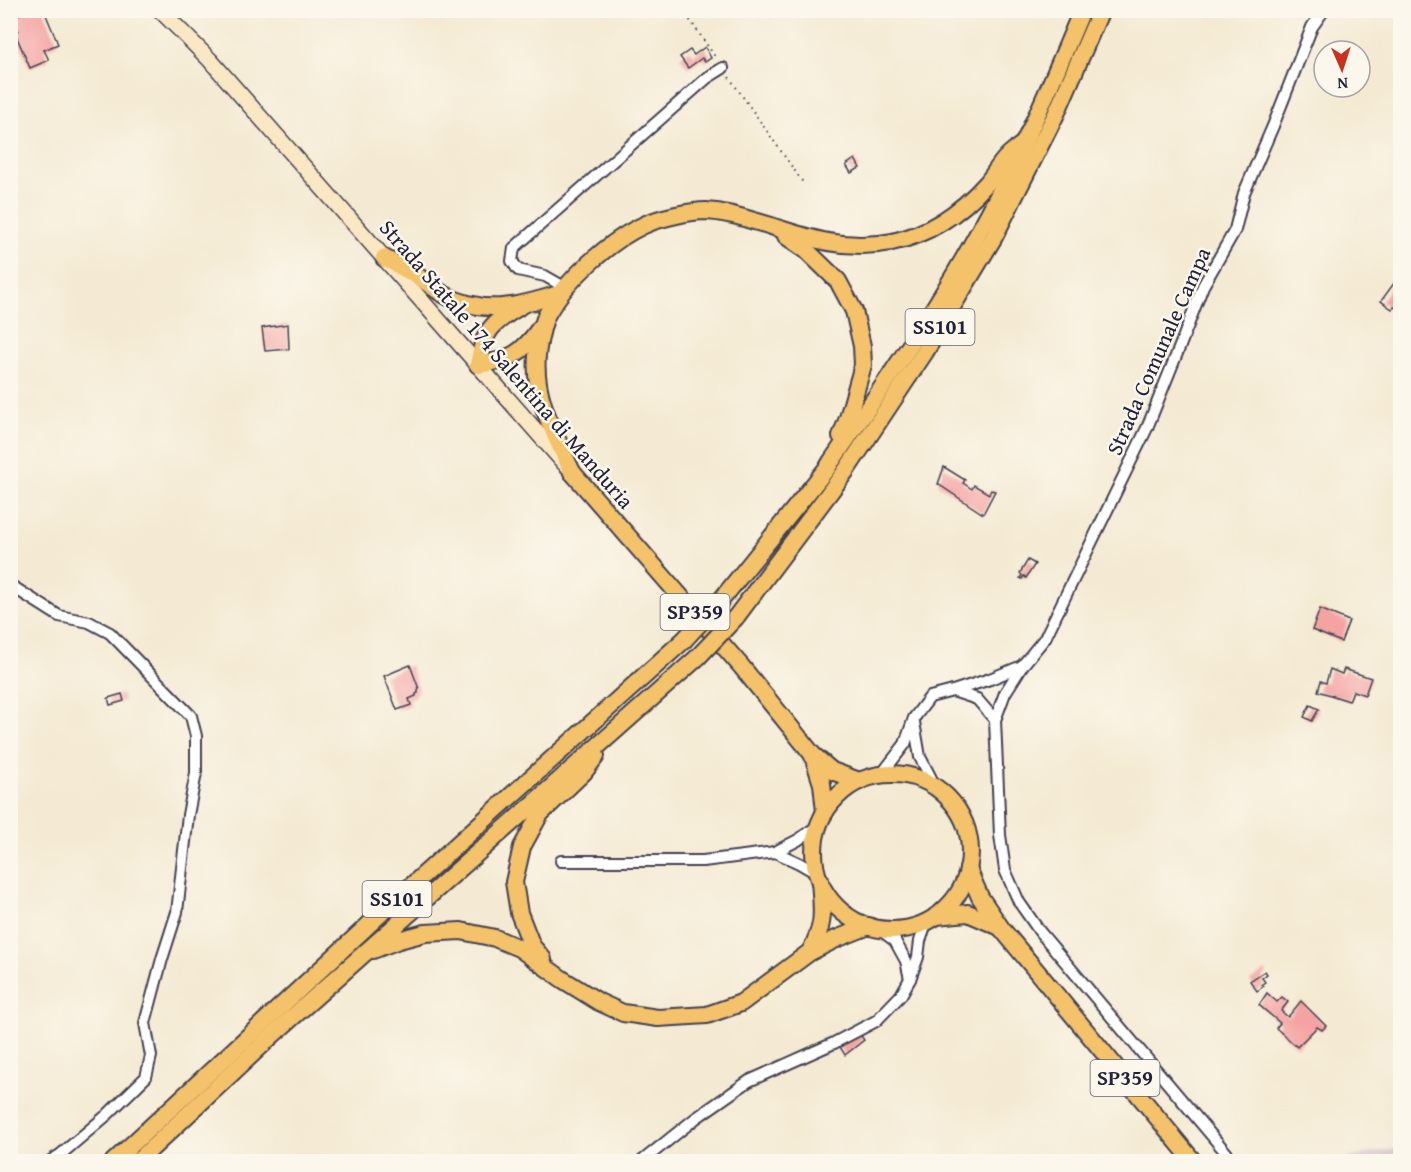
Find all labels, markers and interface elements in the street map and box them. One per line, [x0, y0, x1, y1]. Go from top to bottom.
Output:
north arrow [1312, 39, 1372, 99]
text: N [1337, 72, 1349, 96]
street label: Strada Statale 174 Salentina di Manduria [372, 212, 642, 516]
street label: Strada Comunale Campa [1098, 241, 1219, 460]
road number: SS101 [906, 309, 974, 345]
road number: SP359 [660, 594, 730, 630]
road number: SS101 [362, 881, 432, 917]
road number: SP359 [1090, 1060, 1160, 1096]

